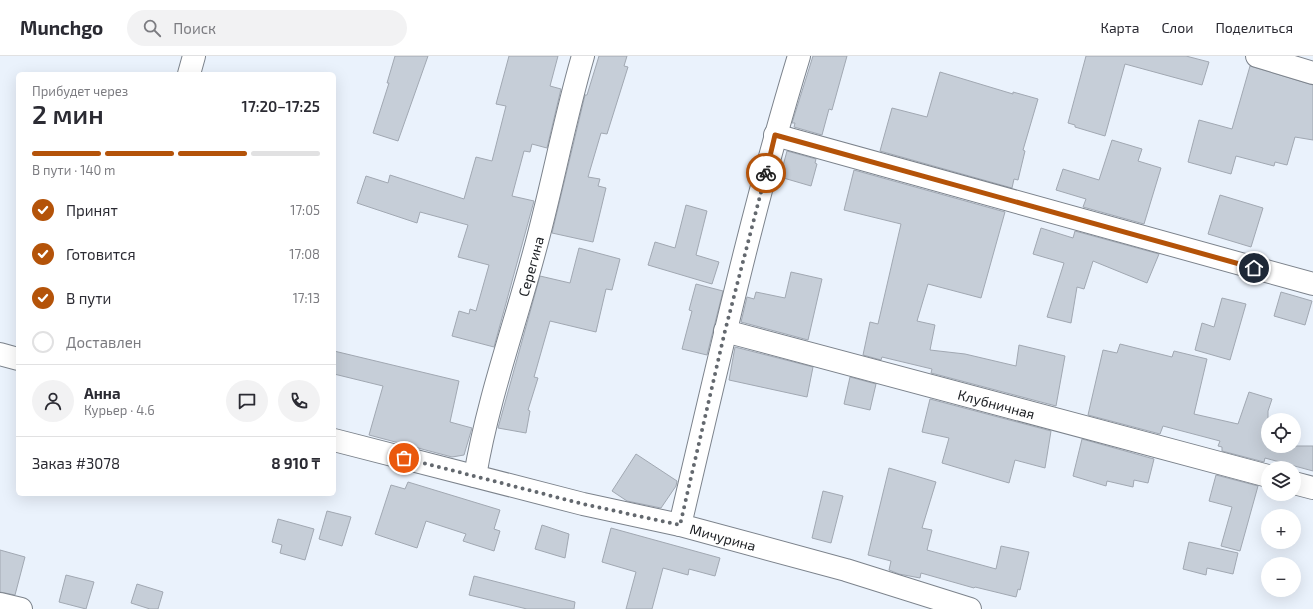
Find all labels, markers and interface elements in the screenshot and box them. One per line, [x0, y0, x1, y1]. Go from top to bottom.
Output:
search box [127, 10, 407, 46]
text: Munchgo [20, 16, 103, 39]
icon: search [141, 17, 163, 39]
text: Поиск [173, 19, 216, 37]
text: Карта [1100, 19, 1139, 36]
text: Слои [1161, 19, 1193, 36]
text: Поделиться [1215, 19, 1293, 36]
text: Прибудет через [32, 83, 128, 99]
text: 17:20–17:25 [242, 97, 320, 115]
text: 2 мин [32, 98, 104, 129]
courier [746, 153, 786, 193]
text: В пути · 140 m [32, 162, 116, 178]
icon: bike [755, 162, 777, 184]
icon: check [32, 199, 54, 221]
text: Принят [66, 201, 118, 219]
text: 17:05 [290, 202, 320, 218]
street label: Серегина [514, 234, 547, 298]
icon: check [32, 243, 54, 265]
text: Готовится [66, 245, 136, 263]
text: 17:08 [289, 246, 320, 262]
pin [1237, 251, 1271, 285]
icon: home [1243, 257, 1265, 279]
icon: check [32, 287, 54, 309]
text: В пути [66, 289, 111, 307]
text: 17:13 [293, 290, 320, 306]
text: Доставлен [66, 333, 142, 351]
button: person [32, 380, 74, 422]
button: chat [226, 380, 268, 422]
button: phone [278, 380, 320, 422]
text: Анна [84, 384, 121, 402]
street label: Клубничная [956, 385, 1037, 422]
text: Курьер · 4.6 [84, 402, 155, 418]
map controls [1261, 413, 1301, 597]
button: locate [1261, 413, 1301, 453]
pin [387, 441, 421, 475]
icon: bag [393, 447, 415, 469]
text: Заказ #3078 [32, 454, 120, 472]
text: 8 910 ₸ [271, 454, 320, 472]
button: layers [1261, 461, 1301, 501]
button: + [1261, 509, 1301, 549]
street label: Мичурина [688, 520, 758, 554]
button: − [1261, 557, 1301, 597]

